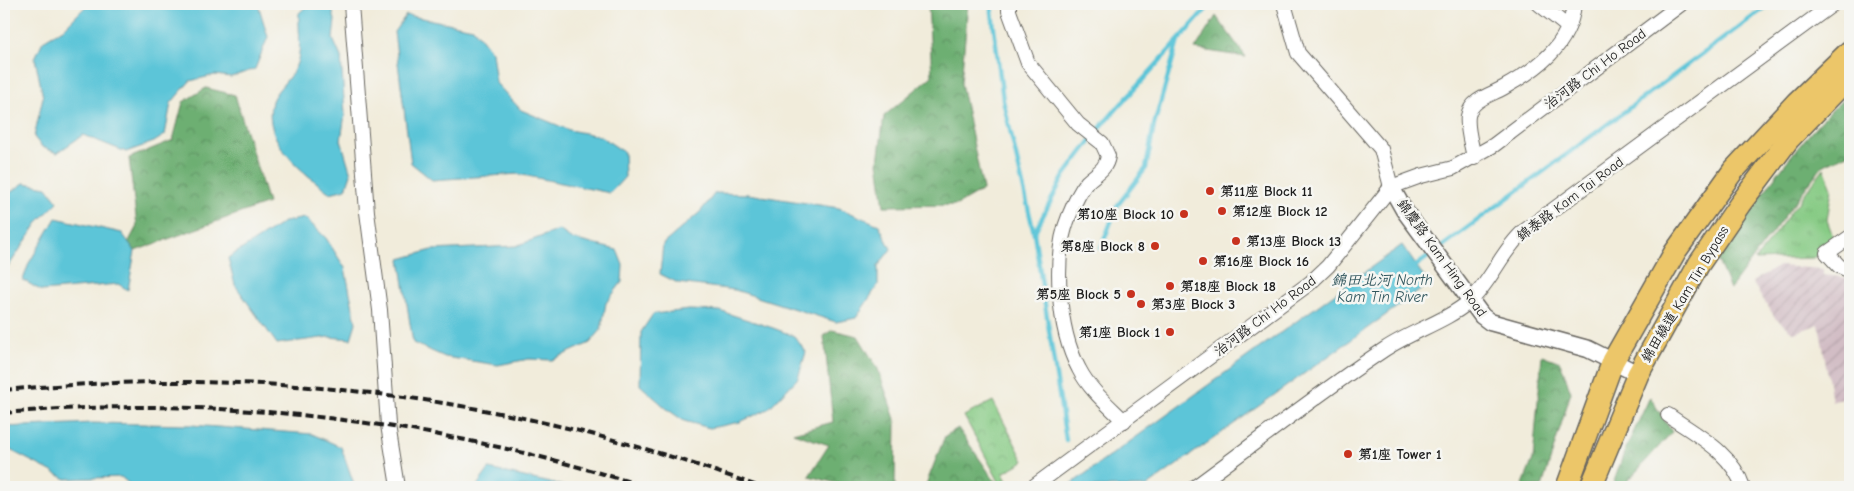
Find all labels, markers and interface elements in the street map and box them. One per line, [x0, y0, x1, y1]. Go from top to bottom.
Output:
street label: 治河路 Chi Ho Road [1541, 25, 1649, 113]
street label: 錦泰路 Kam Tai Road [1513, 153, 1627, 245]
place label: 第11座 Block 11 [1220, 183, 1312, 200]
marker: 第11座 Block 11 [1204, 185, 1216, 197]
street label: 錦慶路 Kam Hing Road [1394, 196, 1490, 320]
place label: 第12座 Block 12 [1232, 203, 1327, 220]
marker: 第12座 Block 12 [1216, 205, 1228, 217]
place label: 第10座 Block 10 [1077, 206, 1174, 223]
marker: 第10座 Block 10 [1178, 208, 1190, 220]
street label: 錦田繞道 Kam Tin Bypass [1638, 223, 1733, 365]
place label: 第13座 Block 13 [1246, 233, 1341, 250]
marker: 第13座 Block 13 [1230, 235, 1242, 247]
place label: 第8座 Block 8 [1060, 238, 1145, 255]
marker: 第8座 Block 8 [1149, 240, 1161, 252]
place label: 第16座 Block 16 [1213, 253, 1309, 270]
marker: 第16座 Block 16 [1197, 255, 1209, 267]
water label: 錦田北河 North Kam Tin River [1331, 271, 1433, 306]
street label: 治河路 Chi Ho Road [1211, 272, 1319, 360]
place label: 第18座 Block 18 [1180, 278, 1276, 295]
marker: 第18座 Block 18 [1164, 280, 1176, 292]
place label: 第5座 Block 5 [1036, 286, 1121, 303]
marker: 第5座 Block 5 [1125, 288, 1137, 300]
place label: 第3座 Block 3 [1151, 296, 1235, 313]
marker: 第3座 Block 3 [1135, 298, 1147, 310]
place label: 第1座 Block 1 [1079, 324, 1160, 341]
marker: 第1座 Block 1 [1164, 326, 1176, 338]
place label: 第1座 Tower 1 [1358, 446, 1442, 463]
marker: 第1座 Tower 1 [1342, 448, 1354, 460]

